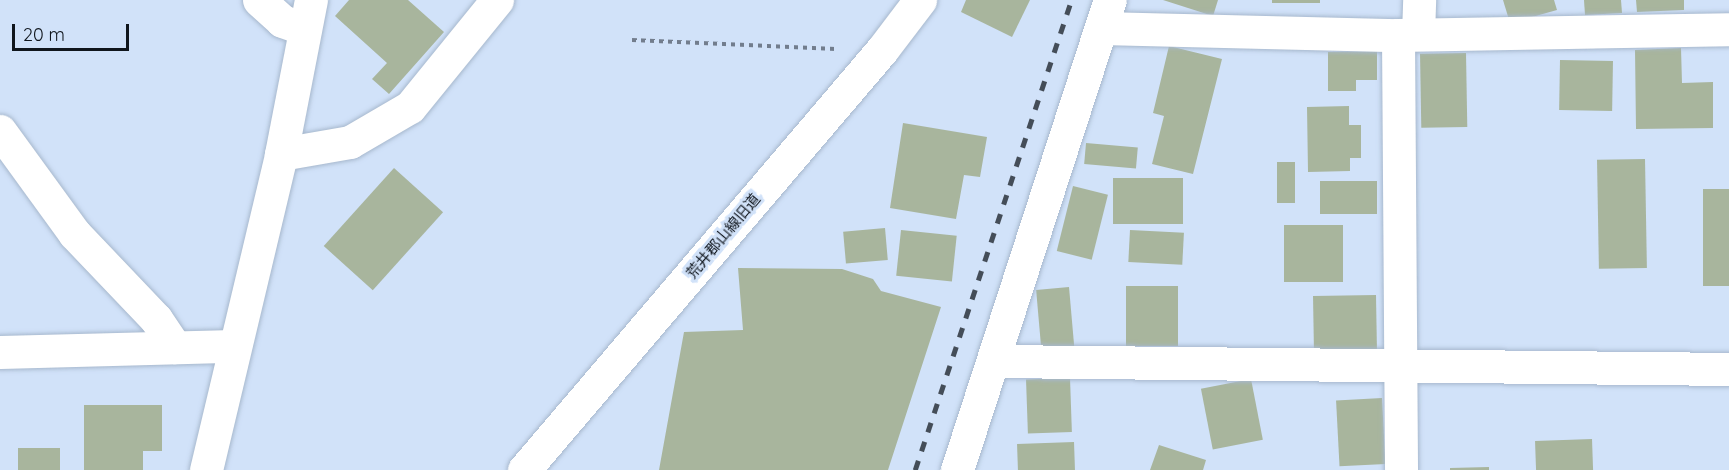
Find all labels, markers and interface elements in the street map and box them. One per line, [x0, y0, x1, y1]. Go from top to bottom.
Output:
scale bar [15, 12, 132, 50]
text: 20 m [23, 23, 65, 46]
street label: 荒井郡山線旧道 [682, 190, 764, 282]

